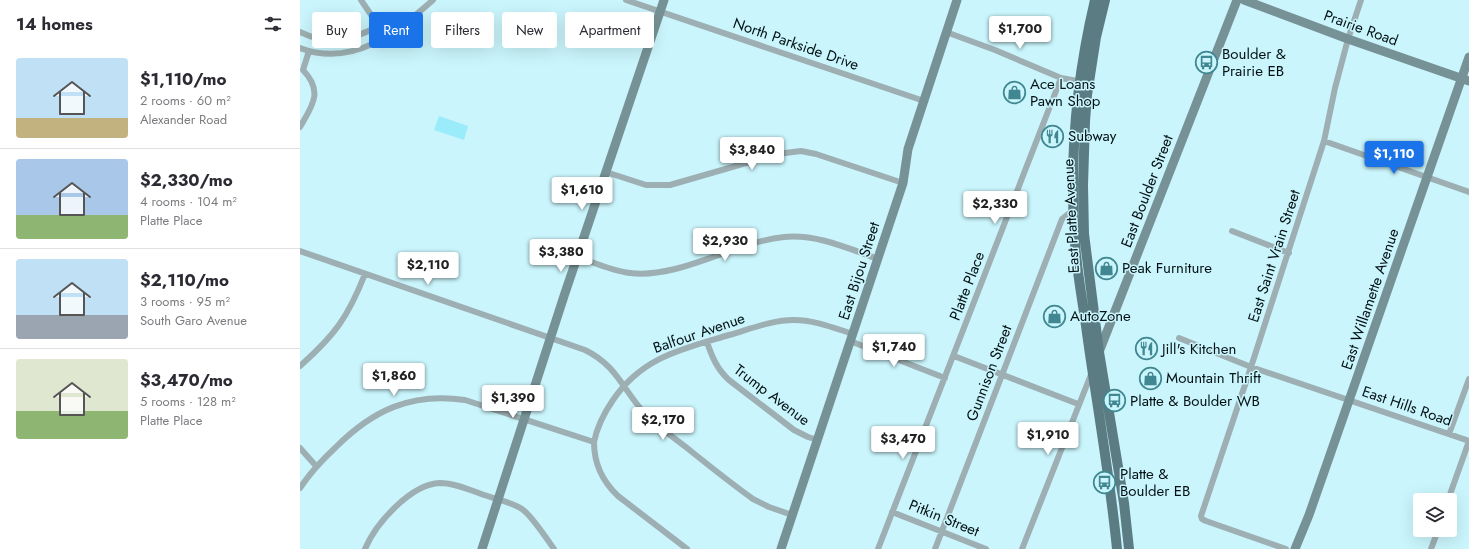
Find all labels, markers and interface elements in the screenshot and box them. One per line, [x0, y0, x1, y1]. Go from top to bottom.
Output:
street label: Prairie Road [1321, 4, 1401, 52]
text: 14 homes [16, 12, 93, 36]
chip: Buy [312, 12, 361, 48]
chip: Rent [369, 12, 423, 48]
chip: Filters [431, 12, 494, 48]
chip: New [502, 12, 557, 48]
chip: Apartment [565, 12, 654, 48]
street label: North Parkside Drive [730, 12, 862, 76]
icon: filters [262, 13, 284, 35]
pin: $1,700 [987, 16, 1053, 50]
text: $1,700 [998, 19, 1042, 38]
place label: Boulder & Prairie EB [1222, 43, 1286, 82]
bus stop icon: Boulder & Prairie EB [1193, 50, 1219, 76]
text: $1,110/mo [140, 67, 226, 91]
place label: Ace Loans Pawn Shop [1030, 73, 1101, 112]
icon: home [48, 74, 96, 122]
shop icon: Ace Loans Pawn Shop [1001, 80, 1027, 106]
text: 2 rooms · 60 m² [140, 91, 231, 110]
text: Alexander Road [140, 110, 227, 129]
restaurant icon: Subway [1040, 123, 1066, 149]
place label: Subway [1068, 125, 1117, 147]
street label: East Boulder Street [1115, 131, 1179, 251]
pin: $3,840 [719, 137, 785, 171]
text: $3,840 [729, 140, 775, 159]
pin: $1,110 [1361, 141, 1427, 175]
text: $1,110 [1374, 144, 1414, 163]
street label: East Platte Avenue [1057, 158, 1085, 274]
text: $2,330/mo [140, 168, 233, 192]
icon: home [48, 175, 96, 223]
pin: $1,610 [549, 177, 615, 211]
text: $1,610 [561, 180, 603, 199]
street label: East Saint Vrain Street [1242, 187, 1306, 325]
pin: $2,330 [962, 191, 1028, 225]
text: 4 rooms · 104 m² [140, 192, 237, 211]
text: $2,330 [972, 194, 1018, 213]
text: Platte Place [140, 211, 202, 230]
street label: East Bijou Street [833, 219, 885, 323]
street label: East Willamette Avenue [1335, 225, 1405, 373]
pin: $2,930 [692, 228, 758, 262]
text: $2,930 [702, 231, 748, 250]
pin: $3,380 [528, 239, 594, 273]
text: $3,380 [538, 242, 584, 261]
street label: Platte Place [944, 248, 990, 324]
pin: $2,110 [395, 252, 461, 286]
text: $2,110 [407, 255, 449, 274]
shop icon: Peak Furniture [1094, 255, 1120, 281]
place label: Peak Furniture [1122, 257, 1212, 279]
text: $2,110/mo [140, 268, 229, 292]
icon: home [48, 275, 96, 323]
text: 3 rooms · 95 m² [140, 292, 230, 311]
shop icon: AutoZone [1041, 303, 1067, 329]
place label: AutoZone [1070, 305, 1131, 327]
street label: Balfour Avenue [650, 307, 748, 359]
text: South Garo Avenue [140, 311, 247, 330]
street label: Gunnison Street [961, 321, 1018, 424]
pin: $1,740 [861, 334, 927, 368]
restaurant icon: Jill's Kitchen [1133, 336, 1159, 362]
text: $1,740 [872, 337, 916, 356]
place label: Jill's Kitchen [1160, 338, 1236, 360]
street label: Trump Avenue [729, 359, 815, 431]
pin: $1,860 [361, 363, 427, 397]
shop icon: Mountain Thrift [1138, 365, 1164, 391]
text: $1,860 [372, 366, 416, 385]
place label: Mountain Thrift [1166, 367, 1261, 389]
text: $3,470/mo [140, 368, 233, 392]
icon: home [48, 375, 96, 423]
street label: East Hills Road [1359, 380, 1455, 432]
pin: $1,390 [480, 385, 546, 419]
text: $1,390 [491, 388, 535, 407]
bus stop icon: Platte & Boulder WB [1101, 388, 1127, 414]
place label: Platte & Boulder WB [1130, 390, 1260, 412]
text: 5 rooms · 128 m² [140, 392, 236, 411]
pin: $2,170 [630, 407, 696, 441]
text: $2,170 [641, 410, 685, 429]
text: Platte Place [140, 411, 202, 430]
pin: $1,910 [1015, 422, 1081, 456]
text: $1,910 [1027, 425, 1069, 444]
pin: $3,470 [870, 426, 936, 460]
text: $3,470 [880, 429, 926, 448]
place label: Platte & Boulder EB [1120, 463, 1190, 502]
bus stop icon: Platte & Boulder EB [1091, 470, 1117, 496]
map controls [1413, 493, 1457, 537]
button: layers [1413, 493, 1457, 537]
street label: Pitkin Street [905, 494, 983, 542]

